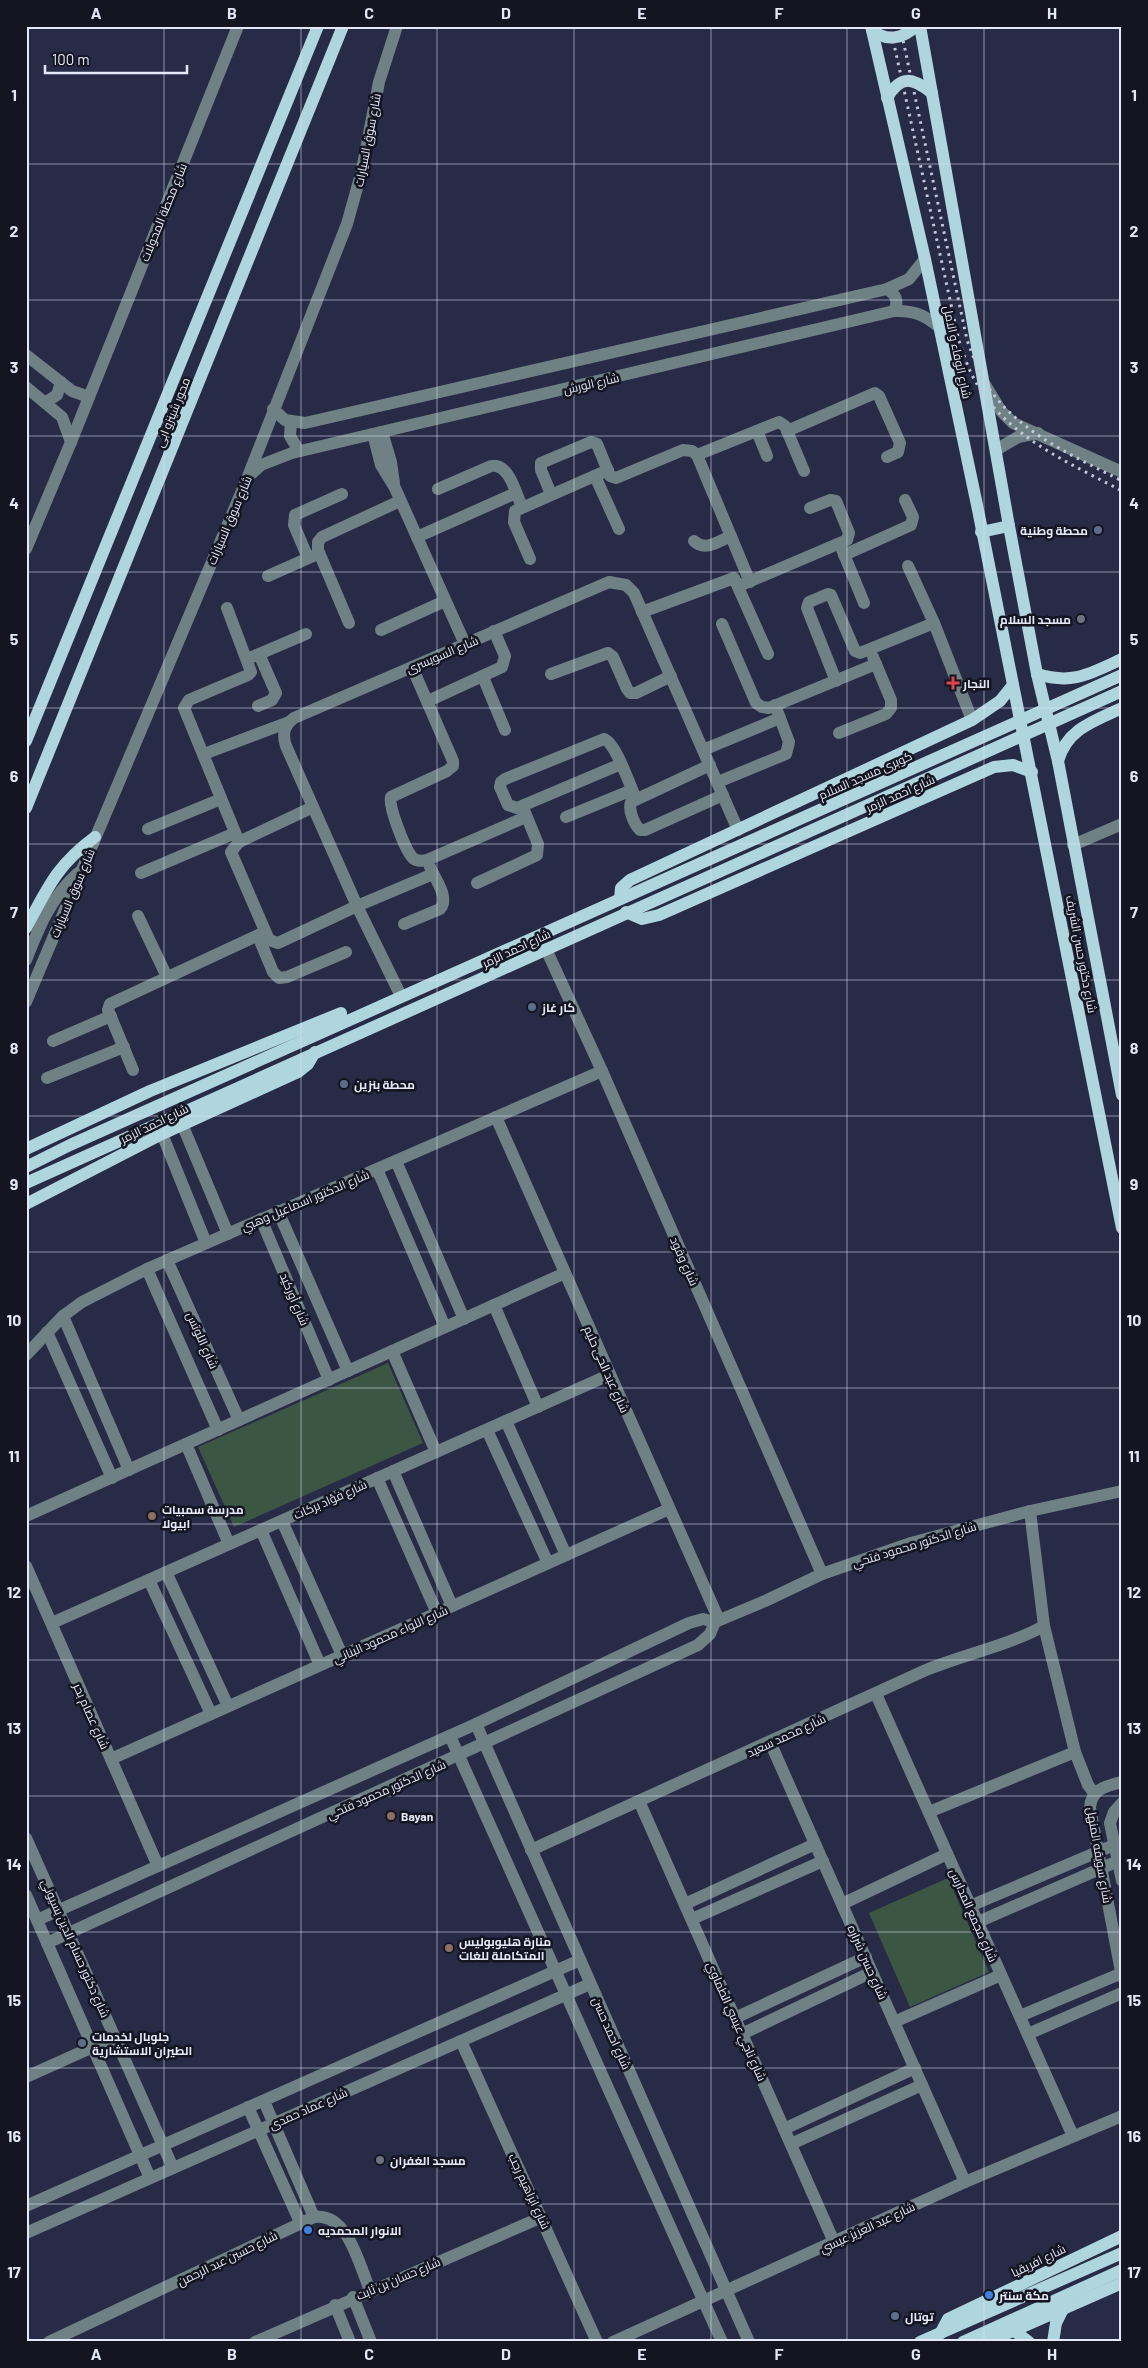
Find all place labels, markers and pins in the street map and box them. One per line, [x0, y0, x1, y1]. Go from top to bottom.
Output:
place label: محطة وطنية [1020, 523, 1088, 539]
marker: محطة وطنية [1092, 524, 1104, 536]
place label: مسجد السلام [1000, 612, 1071, 628]
marker: مسجد السلام [1075, 613, 1087, 625]
place label: النجار [962, 676, 990, 692]
marker: النجار [947, 677, 959, 689]
place label: كار غاز [541, 1000, 575, 1016]
marker: كار غاز [526, 1001, 538, 1013]
place label: محطة بنزين [354, 1077, 415, 1093]
marker: محطة بنزين [338, 1078, 350, 1090]
place label: مدرسة سمبيات ابيولا [162, 1502, 244, 1532]
marker: مدرسة سمبيات ابيولا [146, 1510, 158, 1522]
place label: Bayan [401, 1809, 433, 1823]
marker: Bayan [385, 1810, 397, 1822]
place label: منارة هليوبوليس المتكاملة للغات [459, 1934, 551, 1962]
marker: منارة هليوبوليس المتكاملة للغات [443, 1942, 455, 1954]
place label: جلوبال لخدمات الطيران الاستشارية [92, 2029, 192, 2059]
marker: جلوبال لخدمات الطيران الاستشارية [76, 2037, 88, 2049]
place label: مسجد الغفران [390, 2153, 466, 2169]
marker: مسجد الغفران [374, 2154, 386, 2166]
place label: الانوار المحمديه [318, 2223, 401, 2239]
marker: الانوار المحمديه [302, 2224, 314, 2236]
place label: مكة سنتر [998, 2288, 1049, 2304]
marker: مكة سنتر [983, 2289, 995, 2301]
place label: توتال [905, 2309, 934, 2325]
marker: توتال [889, 2310, 901, 2322]

